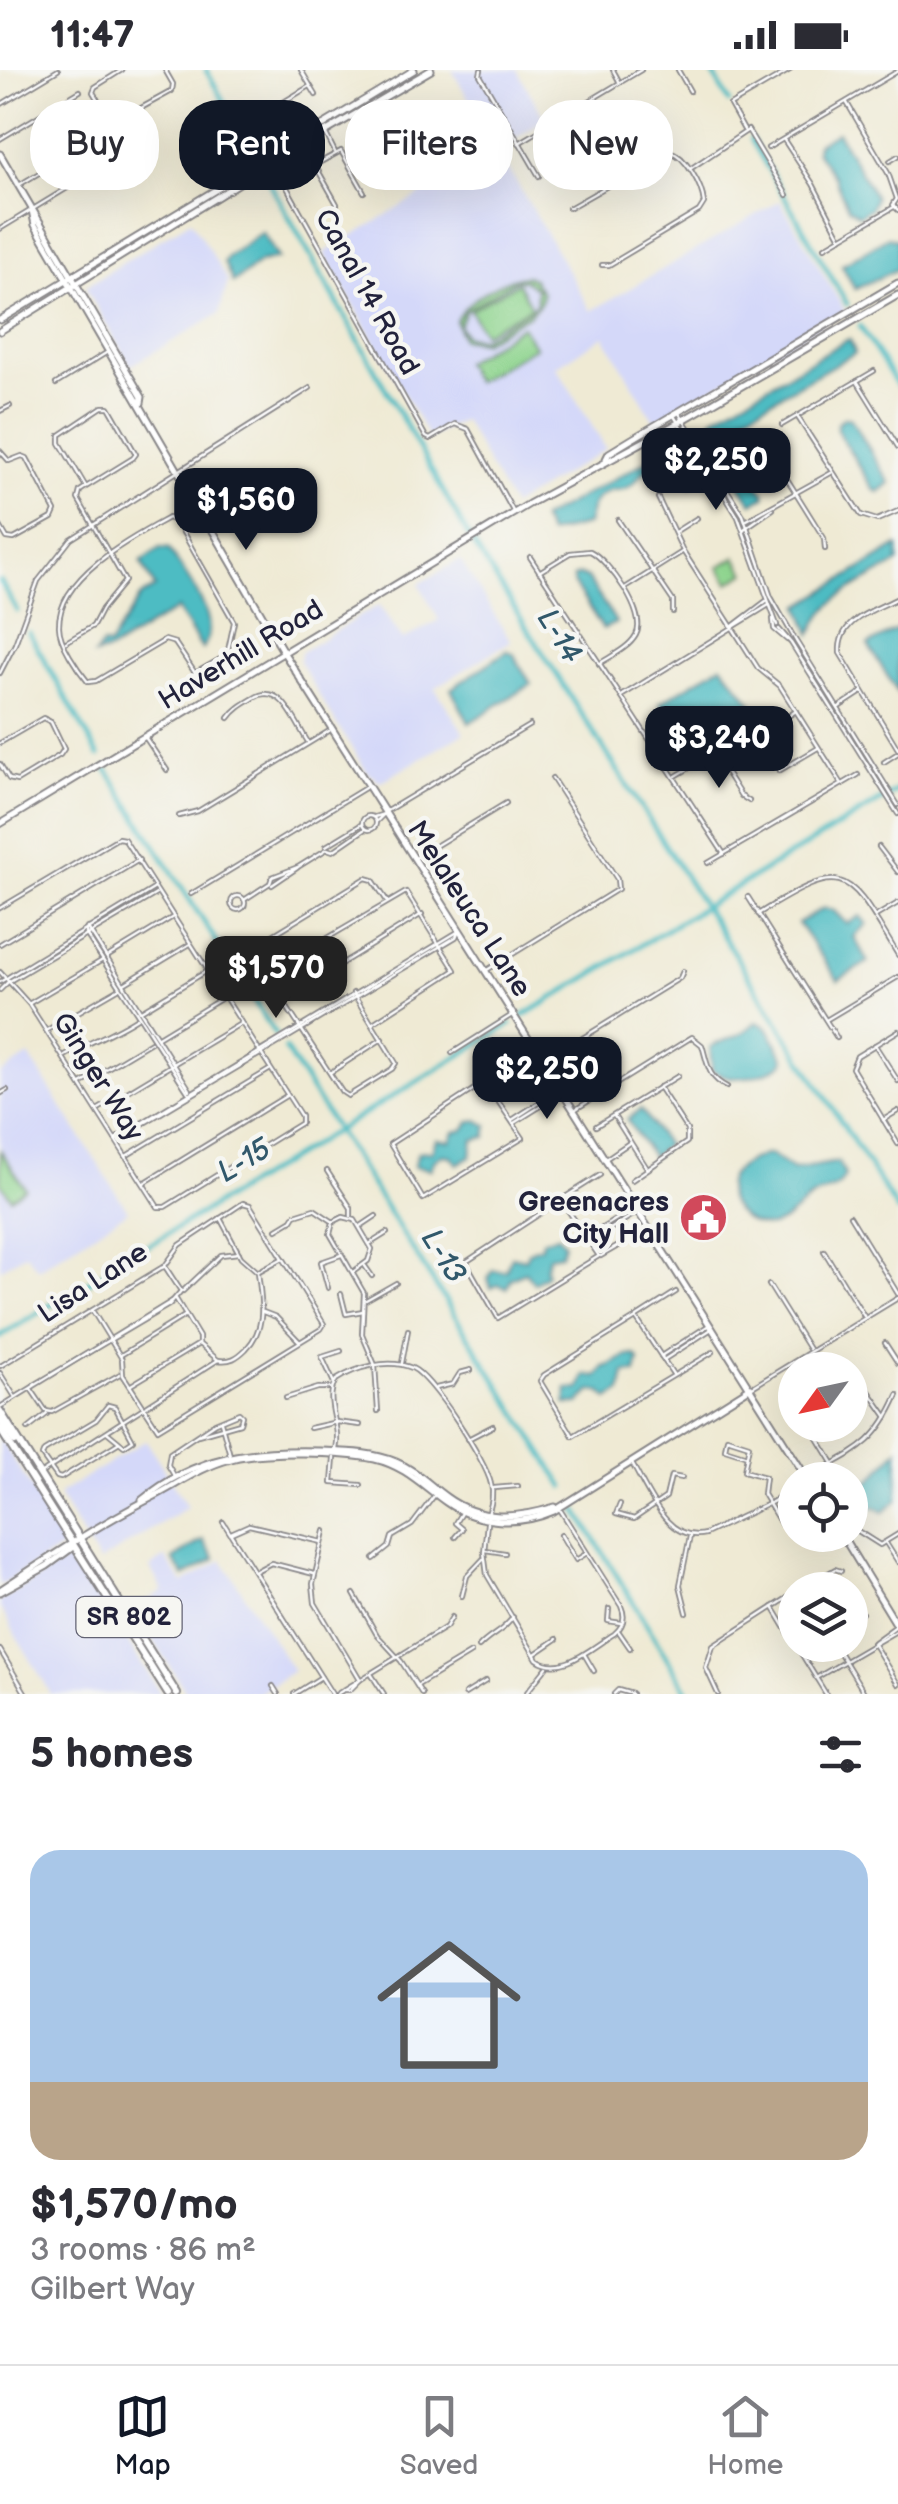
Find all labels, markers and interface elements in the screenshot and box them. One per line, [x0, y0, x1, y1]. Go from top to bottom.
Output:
text: 11:47 [50, 13, 134, 58]
chip: Buy [30, 100, 159, 190]
chip: Rent [179, 100, 325, 190]
chip: Filters [345, 100, 513, 190]
chip: New [533, 100, 673, 190]
street label: Canal 14 Road [308, 203, 426, 381]
pin: $2,250 [635, 428, 797, 513]
text: $2,250 [664, 441, 768, 480]
pin: $1,560 [165, 468, 327, 553]
text: $1,560 [196, 481, 296, 520]
street label: Haverhill Road [153, 593, 329, 717]
water label: L-14 [529, 603, 589, 670]
pin: $3,240 [638, 706, 800, 791]
text: $3,240 [667, 719, 771, 758]
street label: Melaleuca Lane [400, 815, 538, 1003]
pin: $1,570 [195, 936, 357, 1021]
text: $1,570 [227, 949, 325, 988]
street label: Ginger Way [46, 1007, 151, 1148]
pin: $2,250 [466, 1037, 628, 1122]
text: $2,250 [495, 1050, 599, 1089]
water label: L-15 [211, 1131, 278, 1191]
place label: Greenacres City Hall [518, 1186, 669, 1251]
public building icon: Greenacres City Hall [678, 1192, 730, 1244]
water label: L-13 [413, 1222, 473, 1290]
street label: Lisa Lane [32, 1236, 154, 1330]
north arrow [778, 1352, 868, 1442]
map controls [778, 1352, 868, 1662]
button: locate [778, 1462, 868, 1552]
button: layers [778, 1572, 868, 1662]
road number: SR 802 [76, 1597, 182, 1637]
icon: filters [813, 1727, 868, 1782]
text: 5 homes [30, 1729, 193, 1780]
icon: home [359, 1915, 539, 2095]
text: $1,570/mo [30, 2180, 238, 2231]
text: 3 rooms · 86 m² [30, 2231, 256, 2270]
text: Gilbert Way [30, 2270, 195, 2309]
tab: Map [115, 2389, 171, 2482]
tab: Saved [400, 2389, 478, 2482]
tab: Home [707, 2389, 783, 2482]

